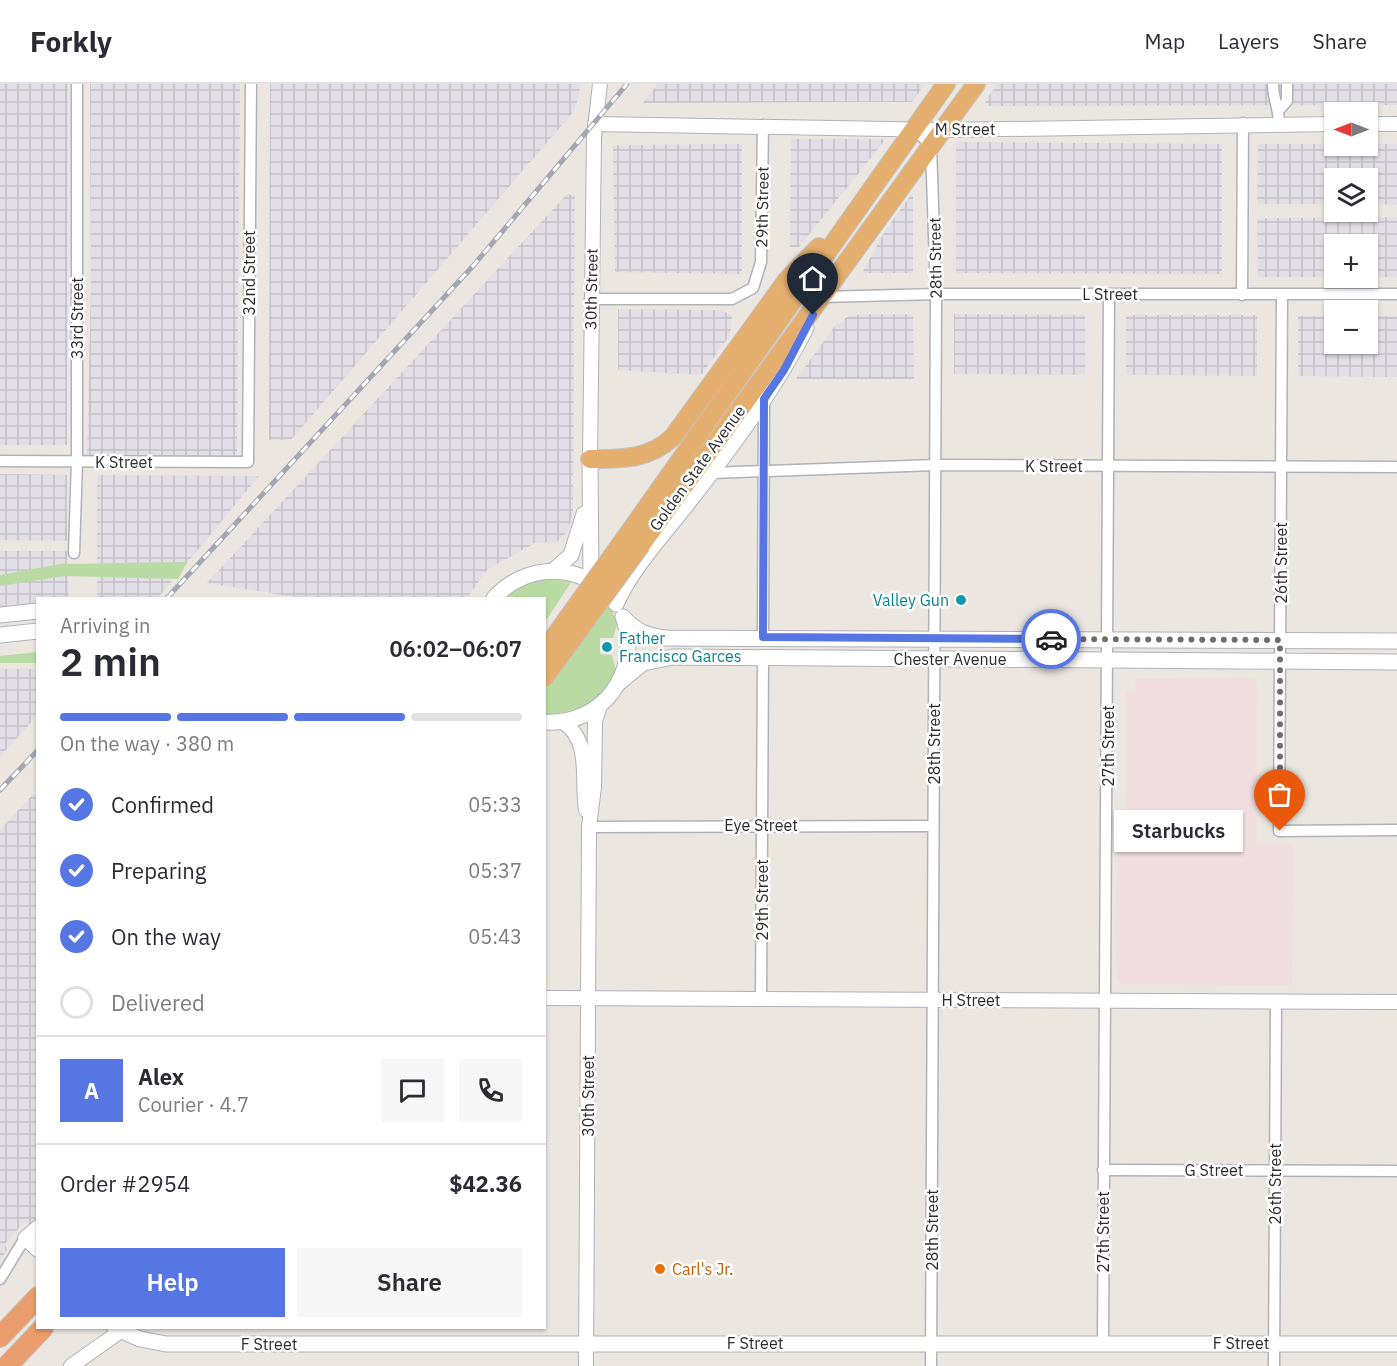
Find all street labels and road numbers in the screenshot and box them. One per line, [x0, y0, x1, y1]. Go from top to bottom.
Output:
street label: M Street [935, 119, 995, 139]
street label: 29th Street [751, 166, 773, 248]
street label: 28th Street [924, 217, 946, 299]
street label: 32nd Street [239, 230, 259, 316]
street label: 30th Street [580, 248, 602, 330]
street label: 33rd Street [67, 277, 87, 359]
street label: L Street [1082, 284, 1138, 304]
street label: Golden State Avenue [645, 401, 749, 535]
street label: K Street [95, 452, 153, 472]
street label: K Street [1025, 456, 1083, 476]
street label: 26th Street [1271, 522, 1291, 604]
street label: Chester Avenue [894, 649, 1007, 669]
street label: 28th Street [924, 703, 944, 785]
street label: 27th Street [1098, 705, 1118, 787]
street label: Eye Street [724, 815, 798, 835]
street label: 29th Street [752, 859, 772, 941]
street label: H Street [942, 990, 1000, 1010]
street label: 30th Street [578, 1055, 598, 1137]
street label: 26th Street [1265, 1143, 1285, 1225]
street label: G Street [1185, 1160, 1243, 1180]
street label: 28th Street [922, 1189, 942, 1271]
street label: 27th Street [1093, 1191, 1113, 1273]
street label: F Street [727, 1333, 783, 1353]
street label: F Street [1213, 1333, 1269, 1353]
street label: F Street [241, 1334, 297, 1354]

